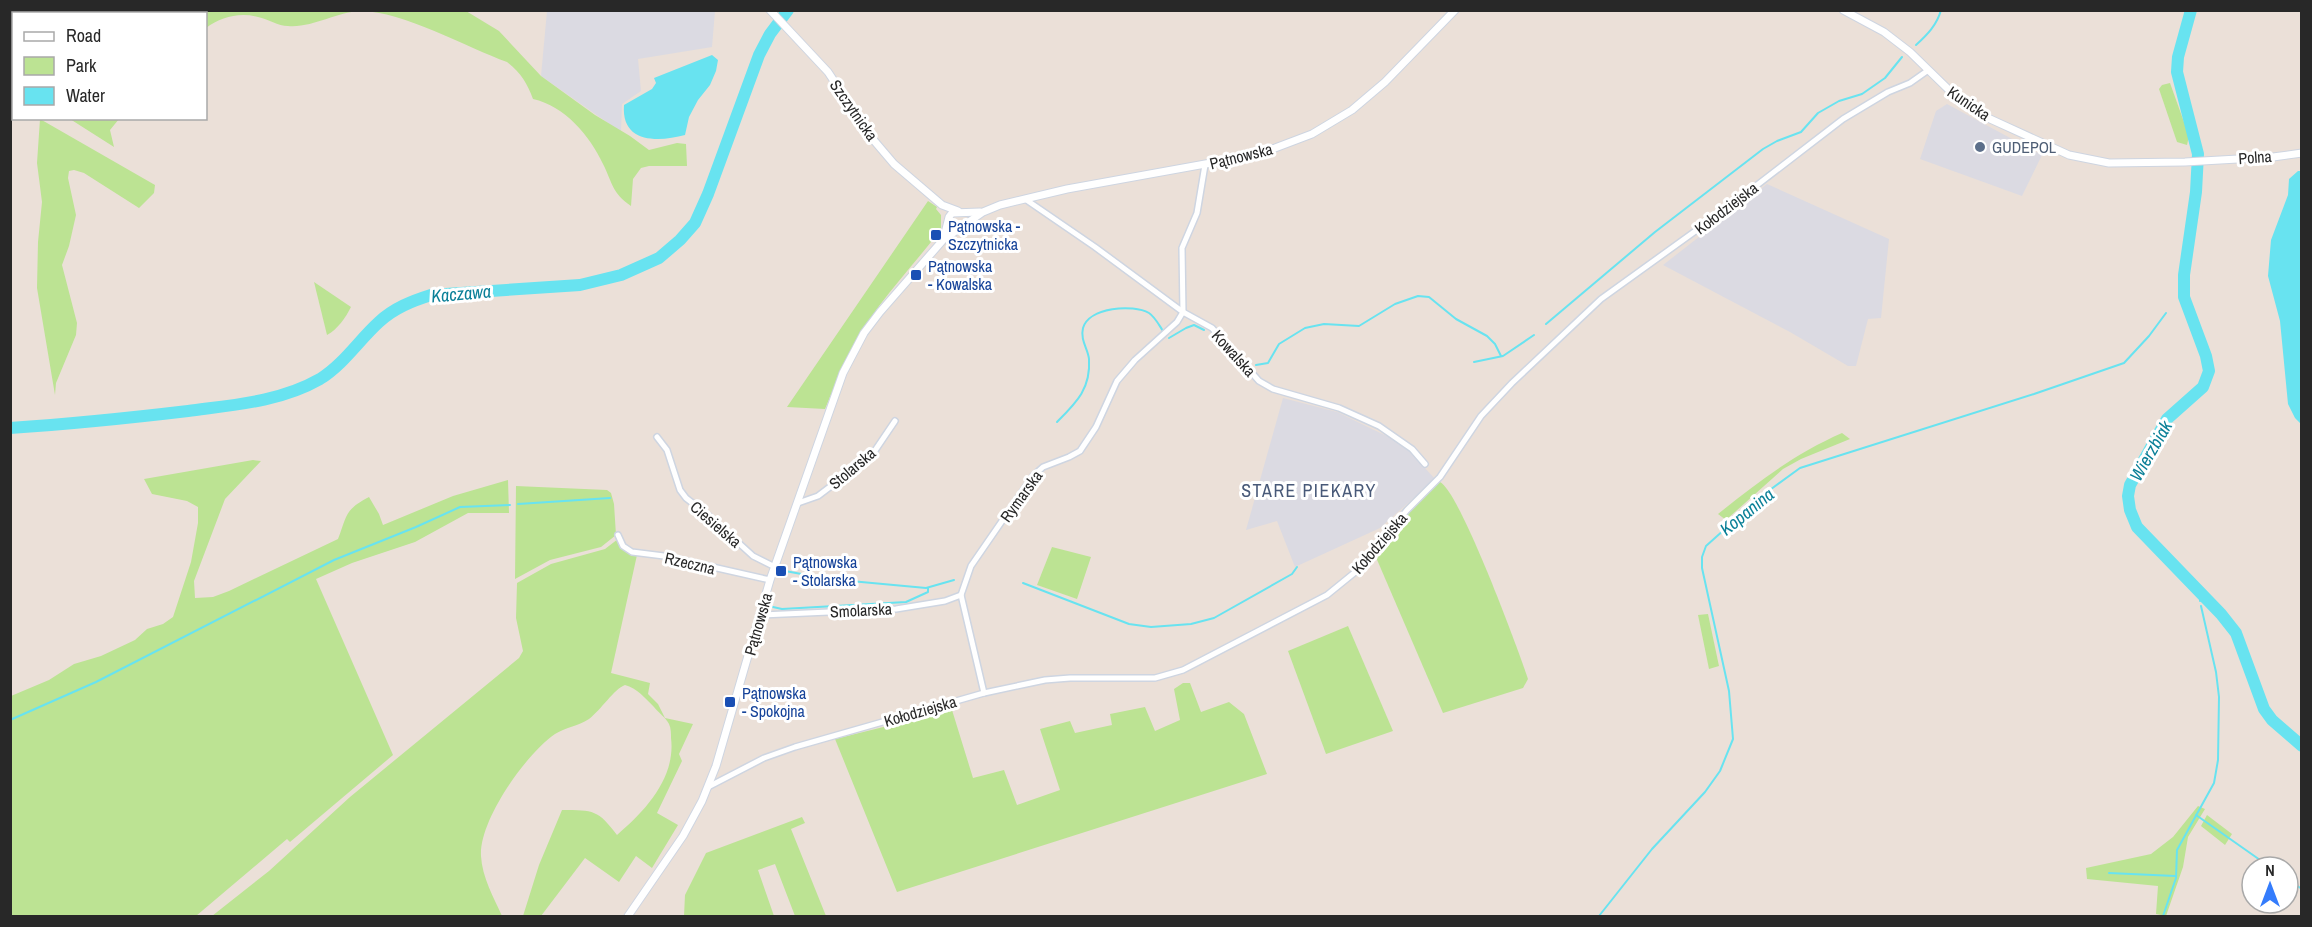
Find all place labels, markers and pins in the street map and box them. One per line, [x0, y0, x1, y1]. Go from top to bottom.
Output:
place label: GUDEPOL [1992, 136, 2057, 158]
marker: GUDEPOL [1973, 140, 1987, 154]
place label: Pątnowska - Szczytnicka [948, 215, 1021, 255]
marker: Pątnowska - Szczytnicka [929, 228, 943, 242]
place label: Pątnowska - Kowalska [928, 255, 993, 295]
marker: Pątnowska - Kowalska [909, 268, 923, 282]
place label: Pątnowska - Stolarska [793, 551, 858, 591]
marker: Pątnowska - Stolarska [774, 564, 788, 578]
place label: Pątnowska - Spokojna [742, 682, 807, 722]
marker: Pątnowska - Spokojna [723, 695, 737, 709]

